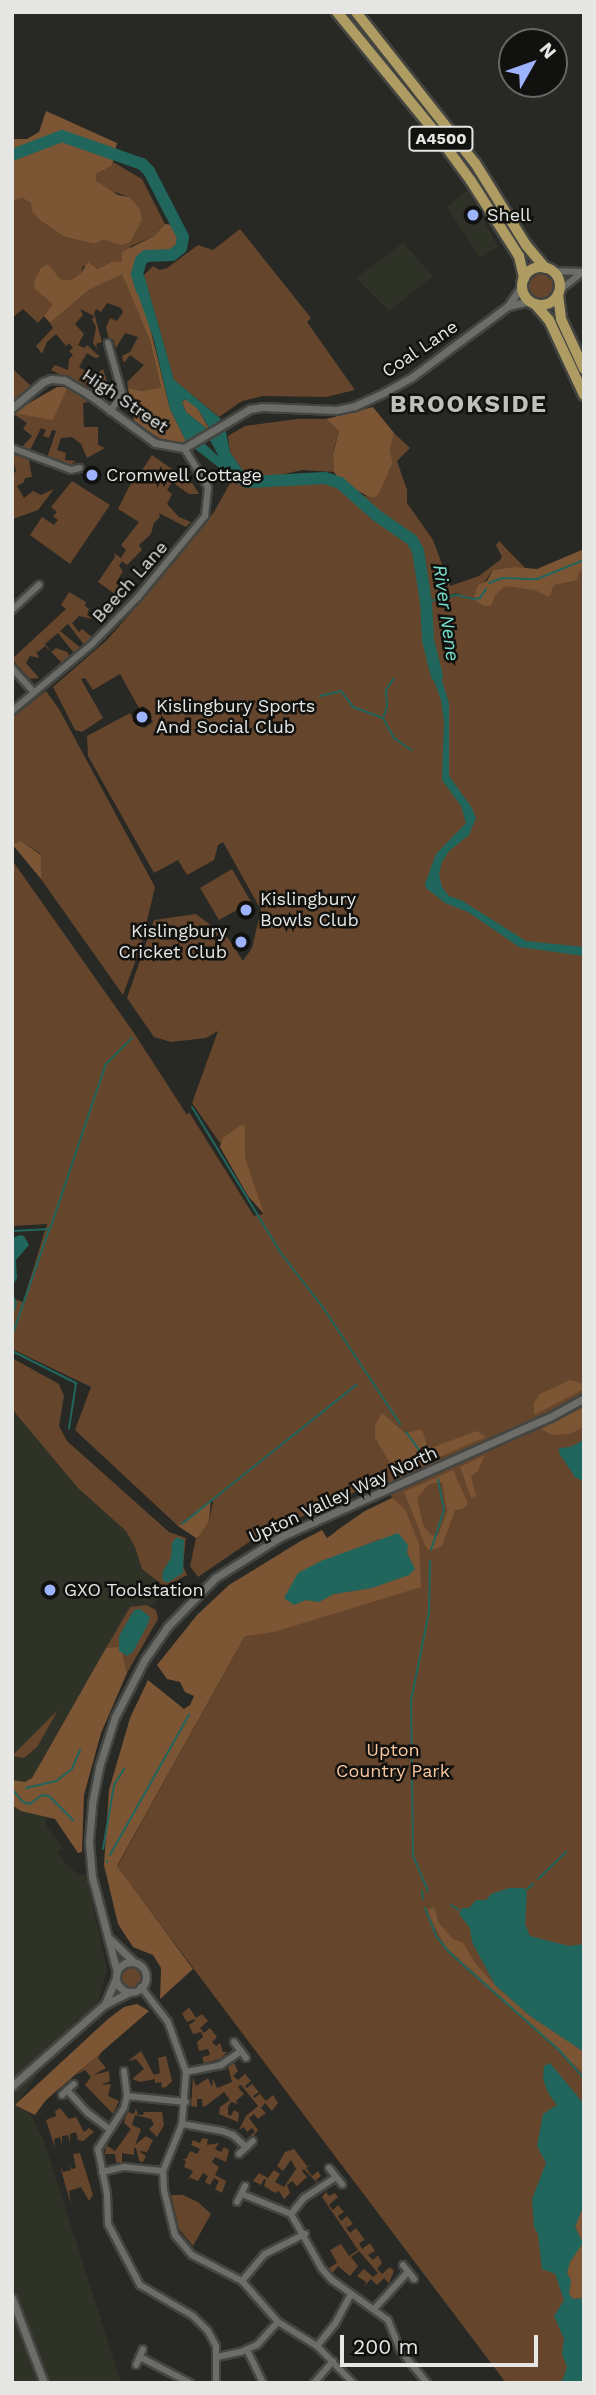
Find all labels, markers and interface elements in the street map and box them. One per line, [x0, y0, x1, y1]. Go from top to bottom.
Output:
north arrow [498, 28, 568, 98]
text: N [535, 38, 561, 63]
road number: A4500 [408, 127, 474, 152]
place label: Shell [487, 204, 531, 226]
marker: Shell [465, 207, 481, 223]
street label: Coal Lane [378, 316, 462, 382]
street label: High Street [78, 364, 172, 438]
district label: BROOKSIDE [391, 391, 547, 419]
place label: Cromwell Cottage [106, 464, 263, 486]
marker: Cromwell Cottage [84, 467, 100, 483]
street label: Beech Lane [88, 537, 172, 627]
water label: River Nene [428, 563, 464, 663]
place label: Kislingbury Sports And Social Club [156, 696, 316, 738]
marker: Kislingbury Sports And Social Club [134, 709, 150, 725]
place label: Kislingbury Bowls Club [260, 889, 359, 932]
marker: Kislingbury Bowls Club [238, 902, 254, 918]
place label: Kislingbury Cricket Club [119, 921, 227, 964]
marker: Kislingbury Cricket Club [233, 934, 249, 950]
street label: Upton Valley Way North [244, 1441, 442, 1549]
place label: GXO Toolstation [64, 1579, 204, 1601]
marker: GXO Toolstation [42, 1582, 58, 1598]
park label: Upton Country Park [336, 1740, 450, 1782]
scale bar [344, 2322, 542, 2366]
text: 200 m [353, 2334, 419, 2359]

